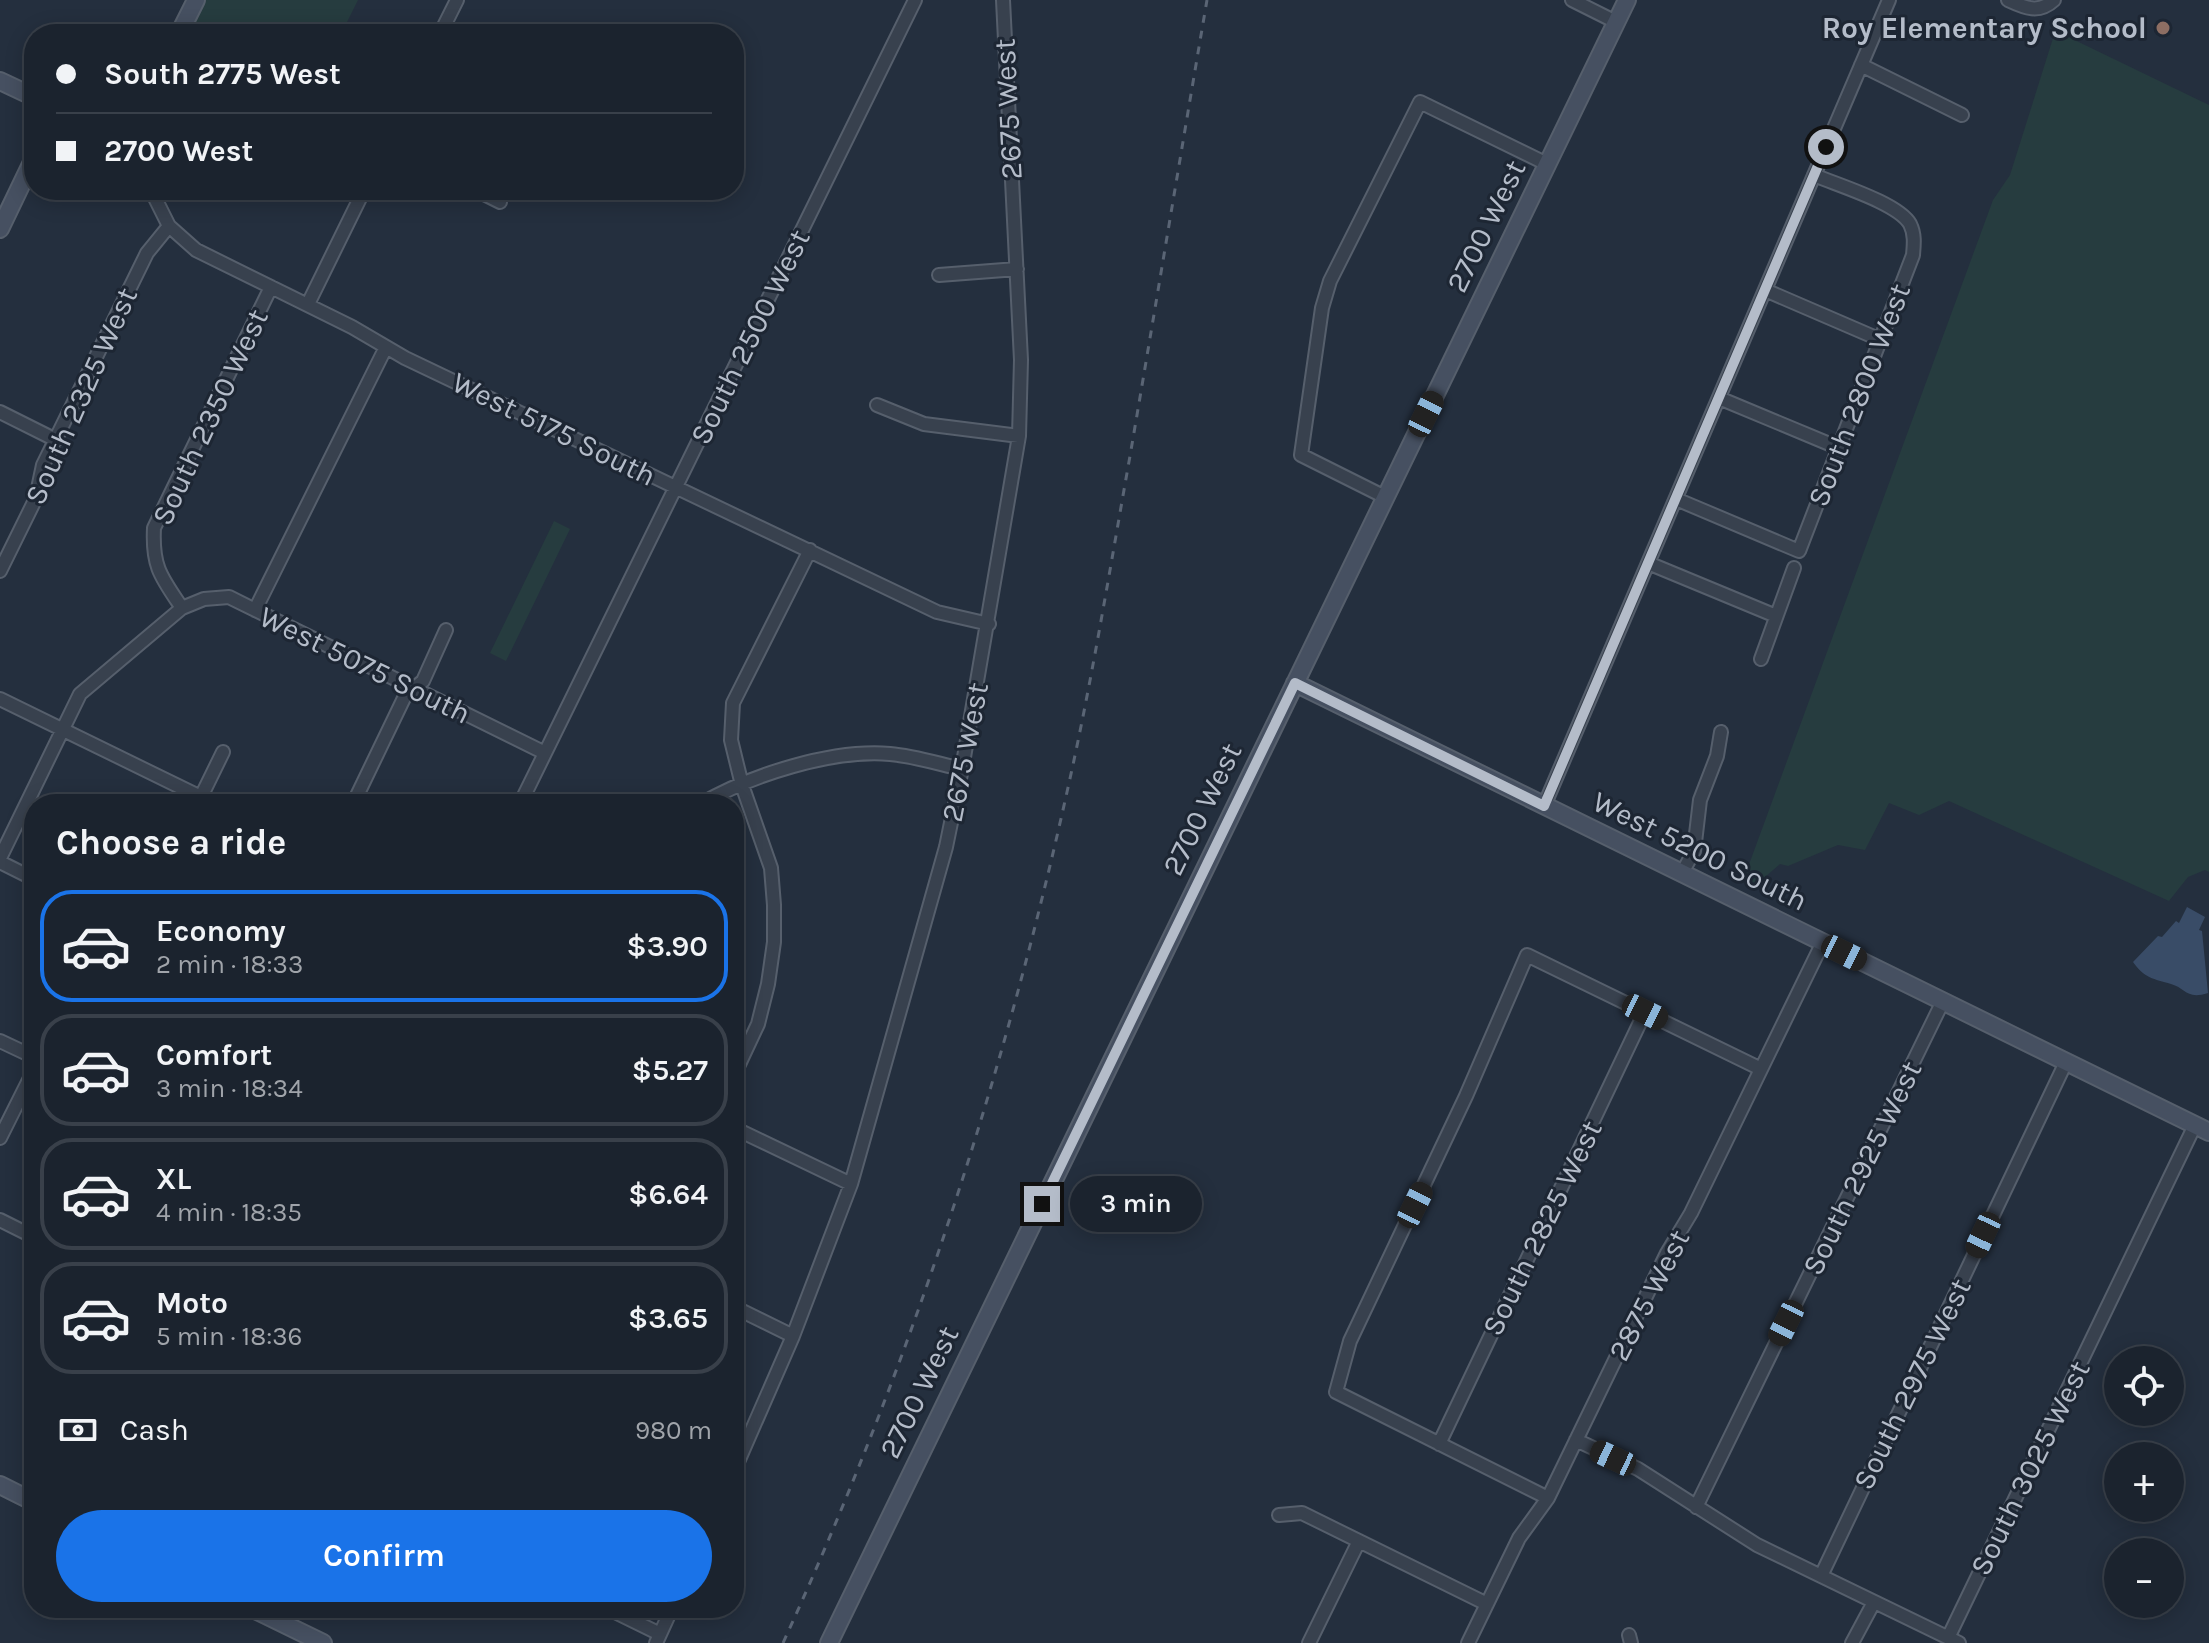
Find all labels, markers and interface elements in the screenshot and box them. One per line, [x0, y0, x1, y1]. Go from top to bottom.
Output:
place label: Roy Elementary School [1822, 10, 2147, 46]
marker: Roy Elementary School [2154, 19, 2172, 37]
street label: 2675 West [986, 38, 1030, 180]
text: South 2775 West [104, 56, 341, 92]
route start [1808, 129, 1844, 165]
text: 2700 West [104, 133, 253, 169]
street label: 2700 West [1439, 154, 1533, 298]
street label: South 2500 West [682, 224, 818, 450]
street label: South 2800 West [1800, 278, 1918, 512]
street label: South 2325 West [17, 282, 145, 510]
street label: South 2350 West [144, 303, 276, 531]
street label: West 5175 South [446, 364, 662, 494]
car [1405, 387, 1447, 441]
street label: West 5075 South [254, 598, 476, 732]
street label: 2675 West [934, 679, 996, 825]
street label: 2700 West [1155, 737, 1249, 881]
street label: West 5200 South [1587, 783, 1813, 919]
text: Choose a ride [56, 821, 286, 863]
icon: car [60, 910, 132, 982]
text: Economy [156, 913, 286, 949]
text: $3.90 [627, 928, 708, 964]
car [1817, 932, 1871, 974]
text: 2 min · 18:33 [156, 949, 303, 980]
car [1618, 991, 1672, 1033]
icon: car [60, 1034, 132, 1106]
text: Comfort [156, 1037, 272, 1073]
text: $5.27 [632, 1052, 708, 1088]
street label: South 2925 West [1795, 1055, 1929, 1281]
text: 3 min · 18:34 [156, 1073, 303, 1104]
street label: South 2825 West [1474, 1115, 1610, 1341]
icon: car [60, 1158, 132, 1230]
text: XL [156, 1161, 191, 1197]
text: $6.64 [628, 1176, 708, 1212]
callout: 3 min [1070, 1176, 1202, 1232]
car [1394, 1178, 1436, 1232]
route end [1024, 1186, 1060, 1222]
text: 3 min [1100, 1188, 1172, 1219]
text: 4 min · 18:35 [156, 1197, 302, 1228]
car [1962, 1208, 2004, 1262]
street label: 2875 West [1601, 1223, 1697, 1367]
street label: South 2975 West [1845, 1273, 1979, 1495]
icon: car [60, 1282, 132, 1354]
text: Moto [156, 1285, 228, 1321]
car [1765, 1296, 1807, 1350]
text: $3.65 [628, 1300, 708, 1336]
street label: 2700 West [872, 1320, 966, 1464]
text: 5 min · 18:36 [156, 1321, 302, 1352]
map controls [2104, 1346, 2184, 1618]
button: locate [2104, 1346, 2184, 1426]
street label: South 3025 West [1962, 1355, 2098, 1581]
icon: cash [56, 1408, 100, 1452]
text: Cash [120, 1412, 189, 1448]
text: 980 m [635, 1415, 712, 1446]
car [1586, 1437, 1640, 1479]
button: + [2104, 1442, 2184, 1522]
button: Confirm [56, 1510, 712, 1602]
button: − [2104, 1538, 2184, 1618]

